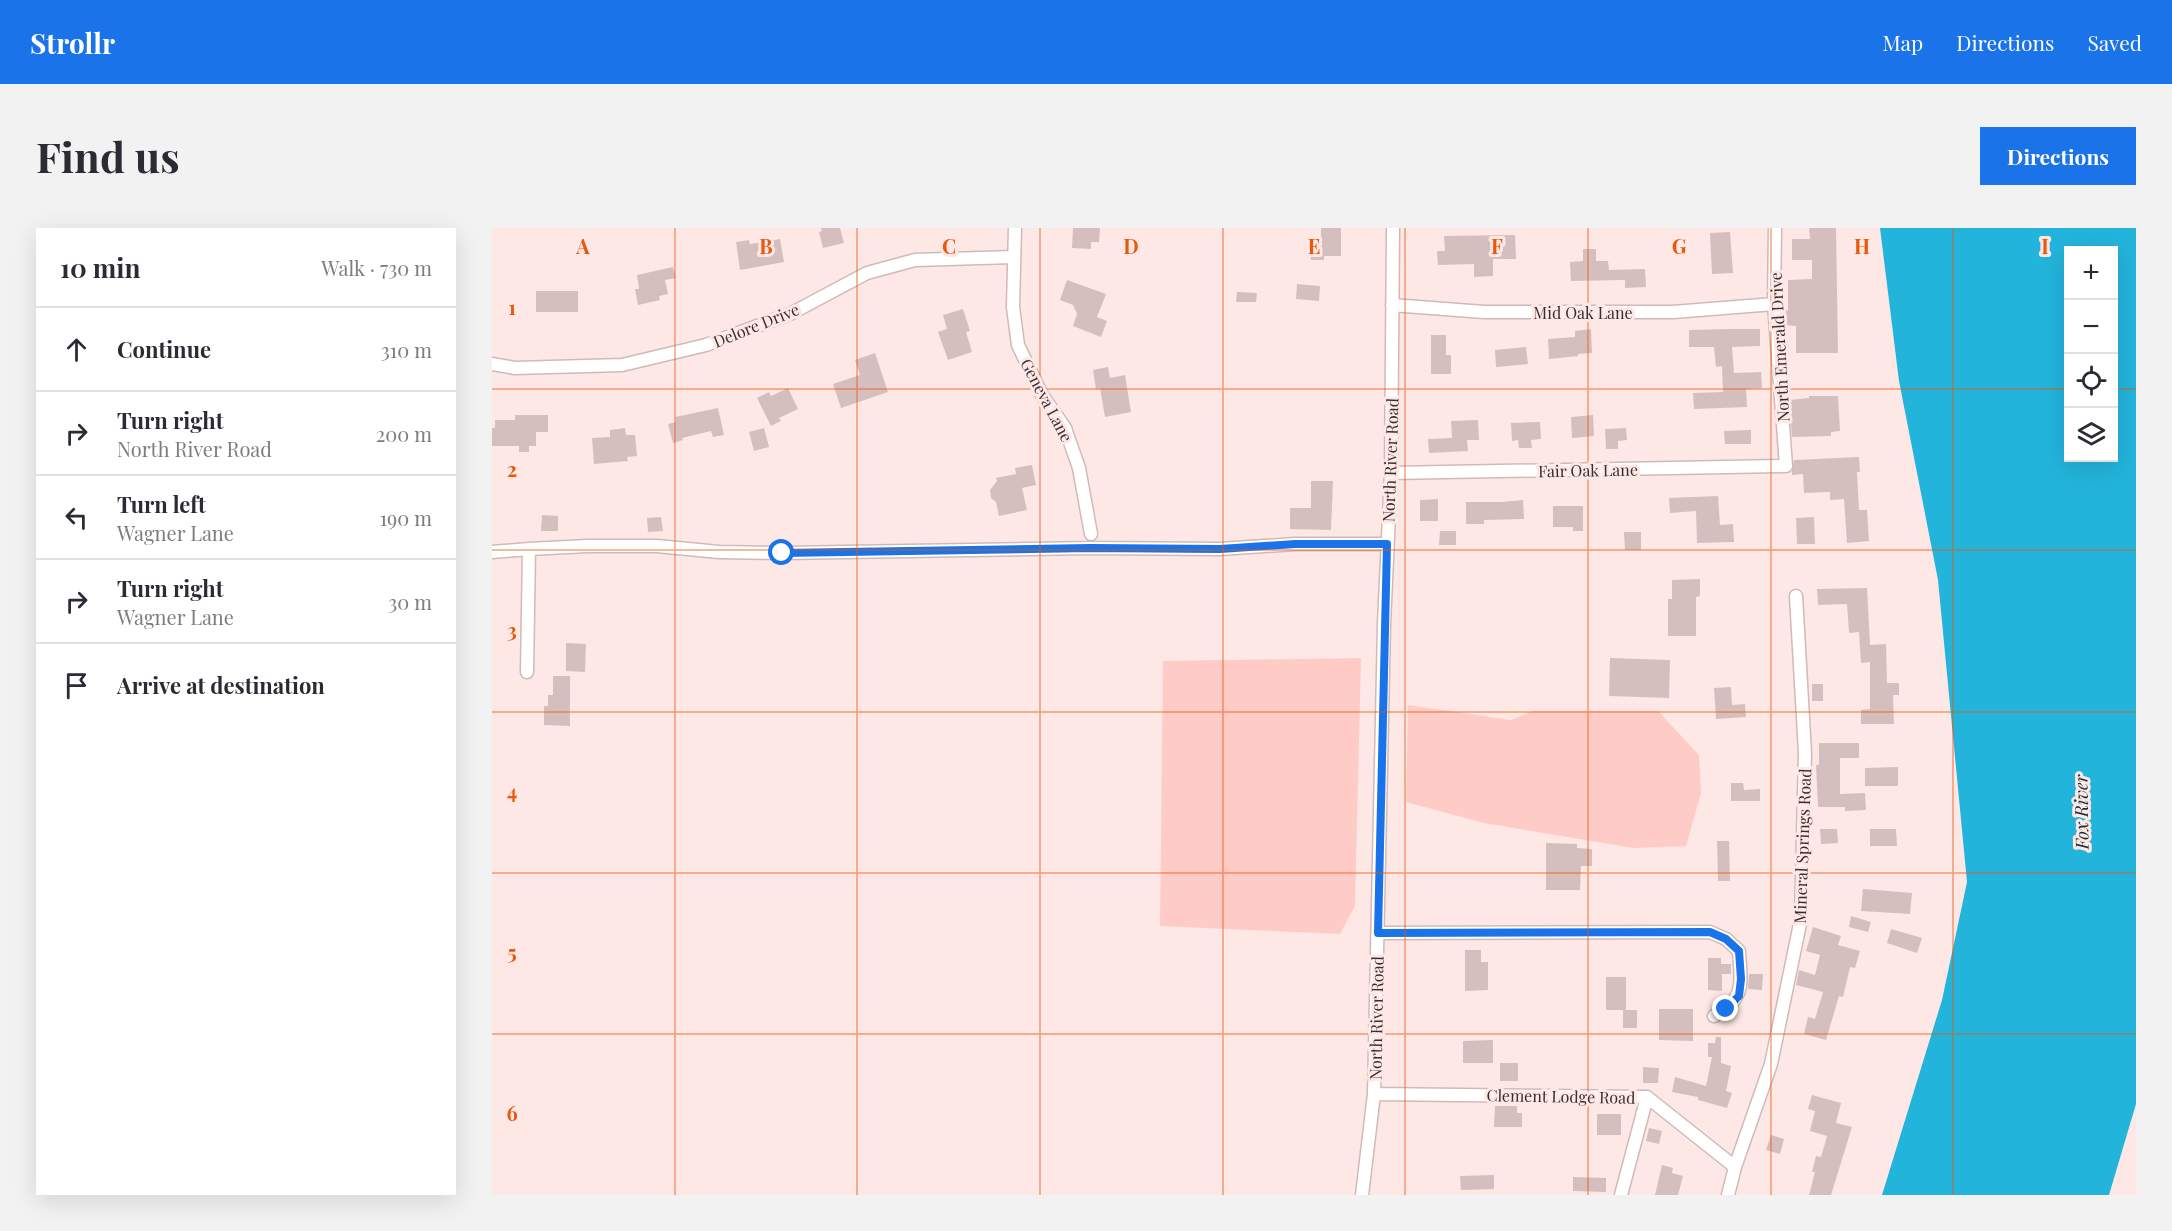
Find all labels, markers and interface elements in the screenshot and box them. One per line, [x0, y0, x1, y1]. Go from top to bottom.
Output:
text: Strollr [30, 24, 115, 61]
text: Map [1882, 28, 1923, 56]
text: Directions [1956, 28, 2054, 56]
text: Saved [2087, 28, 2142, 56]
button: Directions [1980, 127, 2136, 185]
text: Find us [36, 128, 180, 184]
text: A [575, 232, 590, 259]
text: B [759, 232, 773, 259]
text: C [942, 232, 956, 259]
text: D [1123, 232, 1139, 259]
text: E [1308, 232, 1320, 259]
text: F [1491, 232, 1503, 259]
text: G [1672, 232, 1687, 259]
text: H [1854, 232, 1870, 259]
text: I [2041, 232, 2049, 259]
map controls [2064, 246, 2118, 462]
button: + [2064, 246, 2118, 300]
text: 10 min [60, 250, 140, 285]
text: Walk · 730 m [321, 254, 432, 281]
street label: North Emerald Drive [1765, 272, 1793, 422]
text: 1 [508, 293, 516, 320]
street label: Delore Drive [710, 298, 802, 352]
button: − [2064, 300, 2118, 354]
street label: Mid Oak Lane [1533, 302, 1633, 323]
icon: ahead [60, 333, 93, 366]
text: Continue [117, 334, 211, 364]
text: 310 m [381, 336, 432, 363]
button: locate [2064, 354, 2118, 408]
street label: Geneva Lane [1016, 355, 1078, 445]
street label: North River Road [1377, 398, 1403, 522]
text: Turn right [117, 405, 223, 435]
button: layers [2064, 408, 2118, 462]
icon: right [60, 417, 93, 450]
text: 200 m [376, 420, 432, 447]
text: North River Road [117, 435, 272, 462]
text: 2 [507, 455, 517, 482]
street label: Fair Oak Lane [1538, 459, 1638, 481]
text: Turn left [117, 489, 206, 519]
icon: left [60, 501, 93, 534]
text: 190 m [380, 504, 432, 531]
text: Wagner Lane [117, 519, 234, 546]
route start [768, 539, 794, 565]
text: Turn right [117, 573, 223, 603]
icon: right [60, 585, 93, 618]
text: 30 m [388, 588, 432, 615]
text: Wagner Lane [117, 603, 234, 630]
text: 3 [507, 616, 517, 643]
icon: arrive [60, 669, 93, 702]
text: Arrive at destination [117, 670, 325, 700]
street label: Mineral Springs Road [1789, 768, 1815, 924]
water label: Fox River [2068, 773, 2094, 851]
text: 4 [507, 777, 517, 804]
text: 5 [507, 938, 517, 965]
street label: North River Road [1364, 956, 1388, 1080]
route end [1712, 995, 1738, 1021]
street label: Clement Lodge Road [1486, 1084, 1636, 1108]
text: 6 [506, 1099, 518, 1126]

